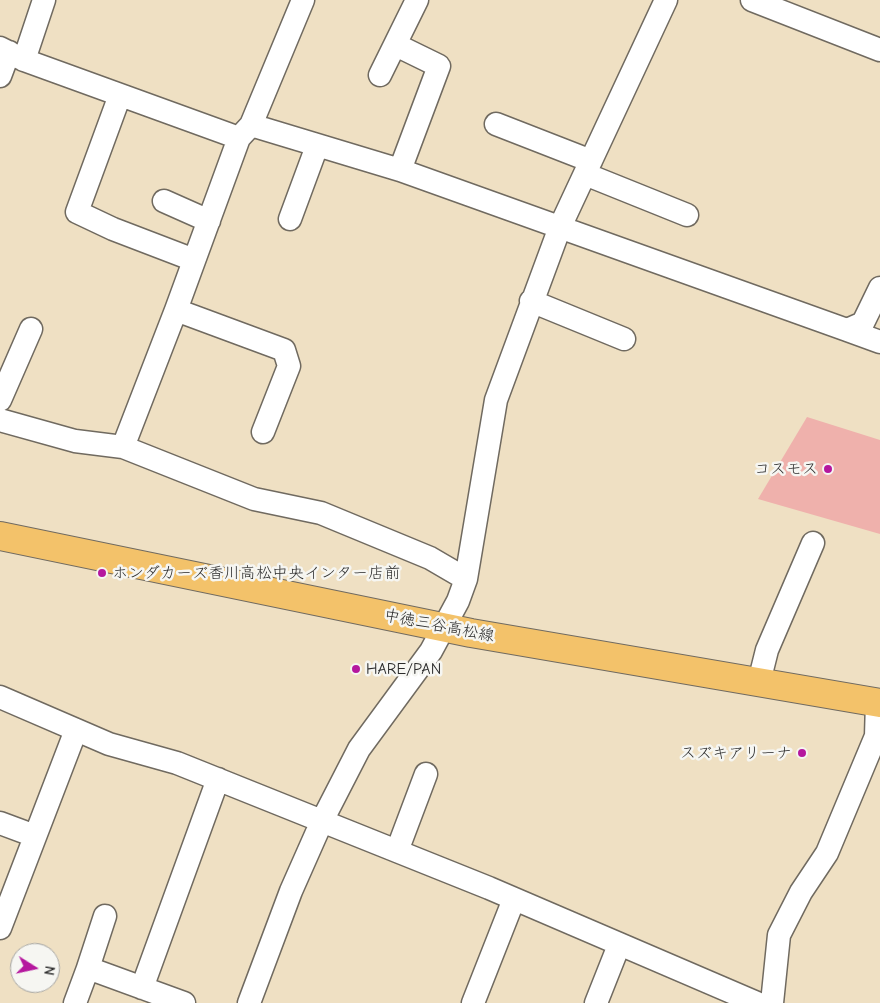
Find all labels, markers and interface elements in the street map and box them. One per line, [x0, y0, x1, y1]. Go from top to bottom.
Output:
place label: コスモス [754, 459, 818, 479]
marker: コスモス [822, 463, 834, 475]
place label: ホンダカーズ香川高松中央インター店前 [112, 563, 400, 583]
marker: ホンダカーズ香川高松中央インター店前 [96, 567, 108, 579]
street label: 中徳三谷高松線 [382, 606, 496, 646]
place label: HARE/PAN [366, 659, 441, 679]
marker: HARE/PAN [350, 663, 362, 675]
place label: スズキアリーナ [680, 743, 792, 763]
marker: スズキアリーナ [796, 747, 808, 759]
north arrow [10, 943, 60, 993]
text: N [40, 965, 58, 976]

